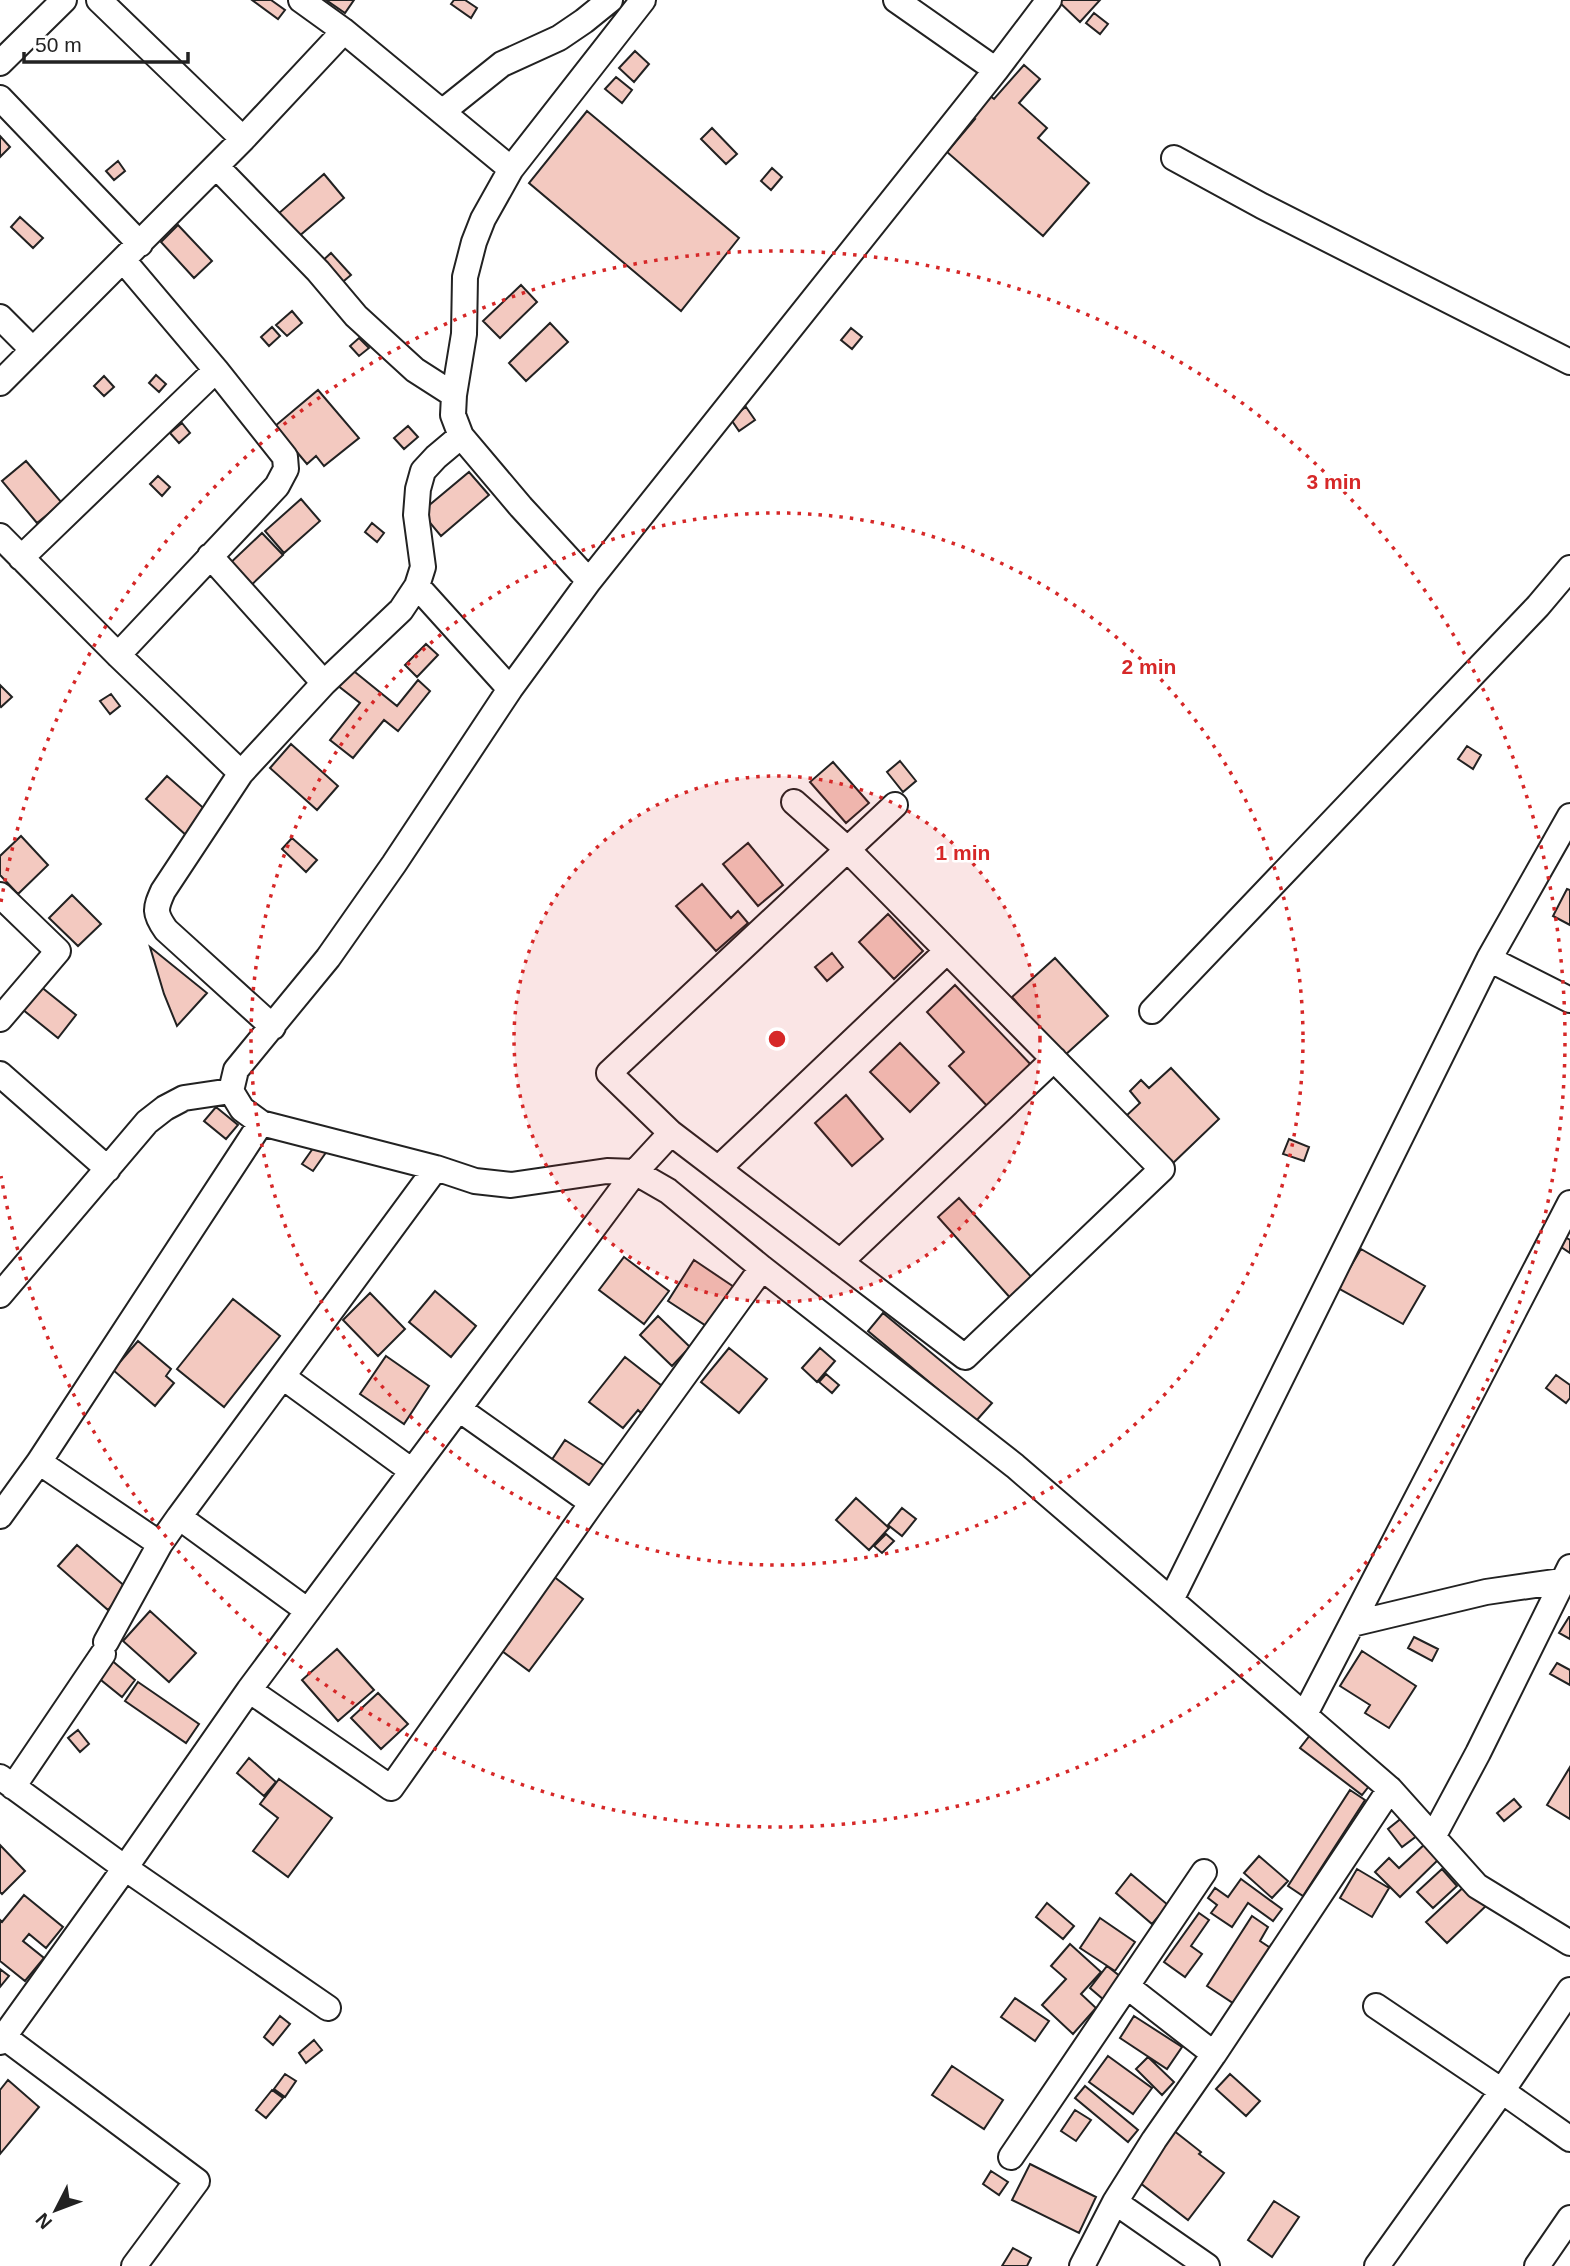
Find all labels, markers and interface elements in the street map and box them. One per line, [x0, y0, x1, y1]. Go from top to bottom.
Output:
scale bar [24, 21, 189, 65]
text: 50 m [35, 33, 82, 56]
text: 3 min [1307, 470, 1361, 493]
text: 2 min [1122, 655, 1176, 678]
text: 1 min [936, 841, 990, 864]
centre of rings [765, 1027, 789, 1051]
north arrow [21, 2175, 91, 2245]
text: N [31, 2209, 56, 2233]

